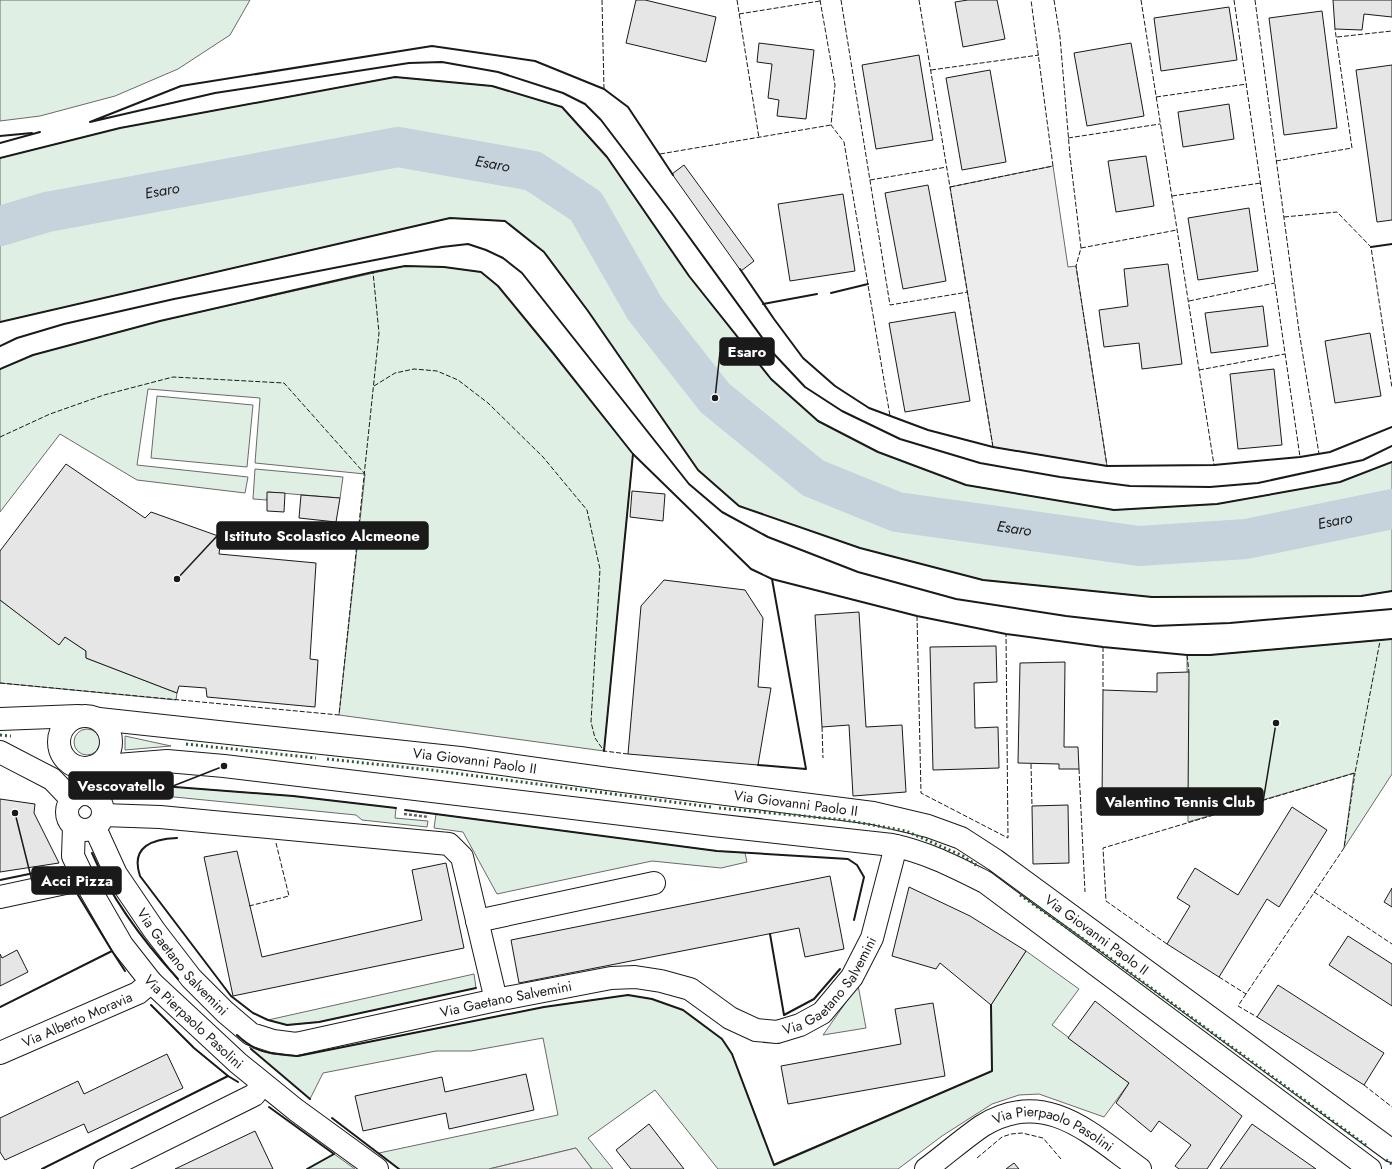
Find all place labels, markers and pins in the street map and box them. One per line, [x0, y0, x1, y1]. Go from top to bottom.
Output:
callout: Esaro [720, 338, 774, 365]
callout: Istituto Scolastico Alcmeone [217, 522, 428, 549]
callout: Vescovatello [69, 772, 173, 799]
callout: Valentino Tennis Club [1097, 788, 1263, 815]
callout: Acci Pizza [32, 867, 121, 894]

